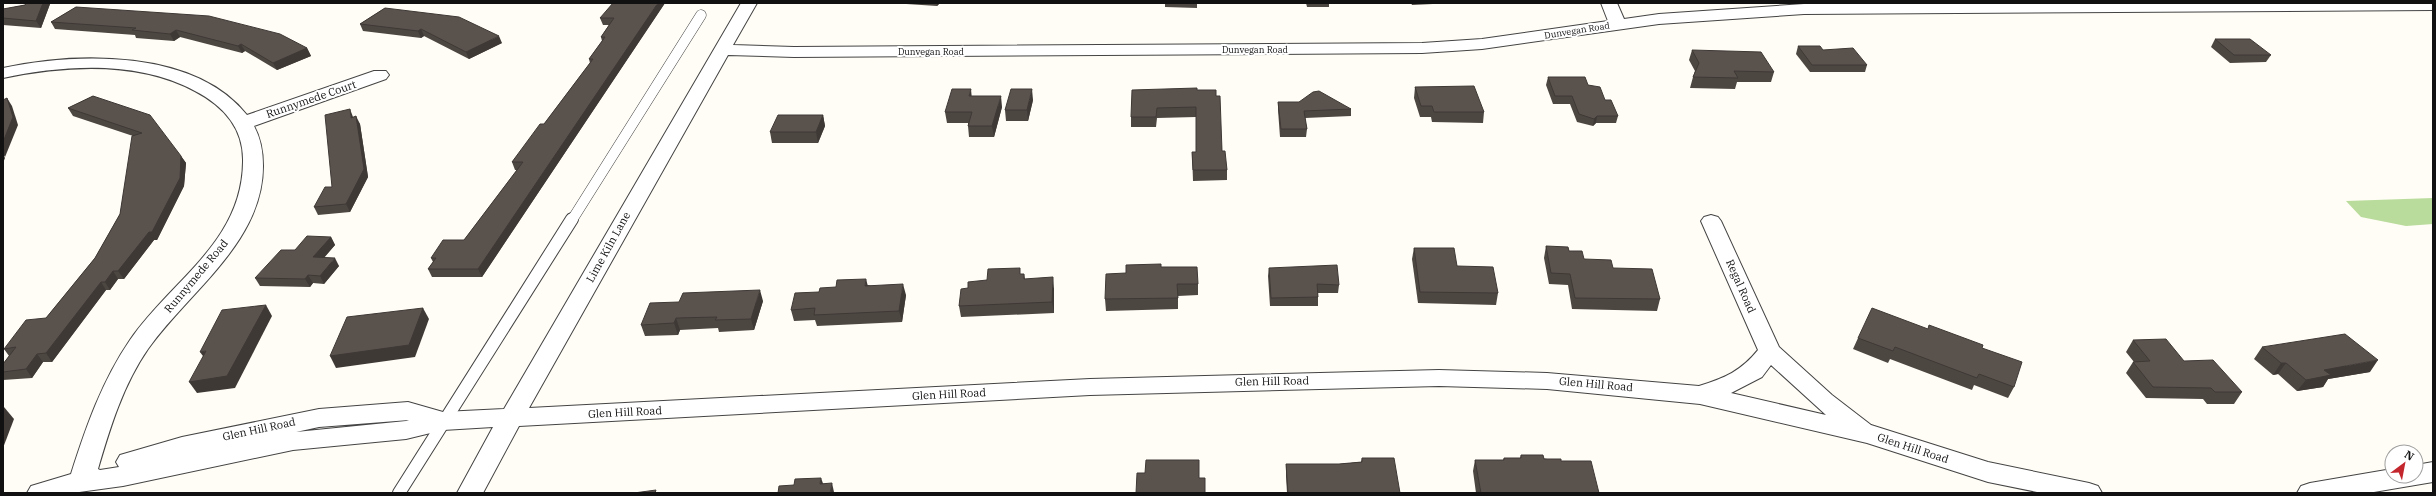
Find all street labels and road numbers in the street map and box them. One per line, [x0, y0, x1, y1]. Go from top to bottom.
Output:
street label: Dunvegan Road [1543, 19, 1611, 41]
street label: Dunvegan Road [1222, 44, 1289, 55]
street label: Dunvegan Road [898, 46, 965, 57]
street label: Runnymede Court [264, 77, 358, 121]
street label: Lime Kiln Lane [583, 209, 633, 285]
street label: Runnymede Road [161, 236, 231, 316]
street label: Regal Road [1723, 257, 1759, 315]
street label: Glen Hill Road [1235, 373, 1310, 389]
street label: Glen Hill Road [1558, 374, 1634, 394]
street label: Glen Hill Road [912, 385, 987, 403]
street label: Glen Hill Road [588, 403, 663, 421]
street label: Glen Hill Road [221, 414, 297, 444]
street label: Glen Hill Road [1876, 430, 1951, 466]

